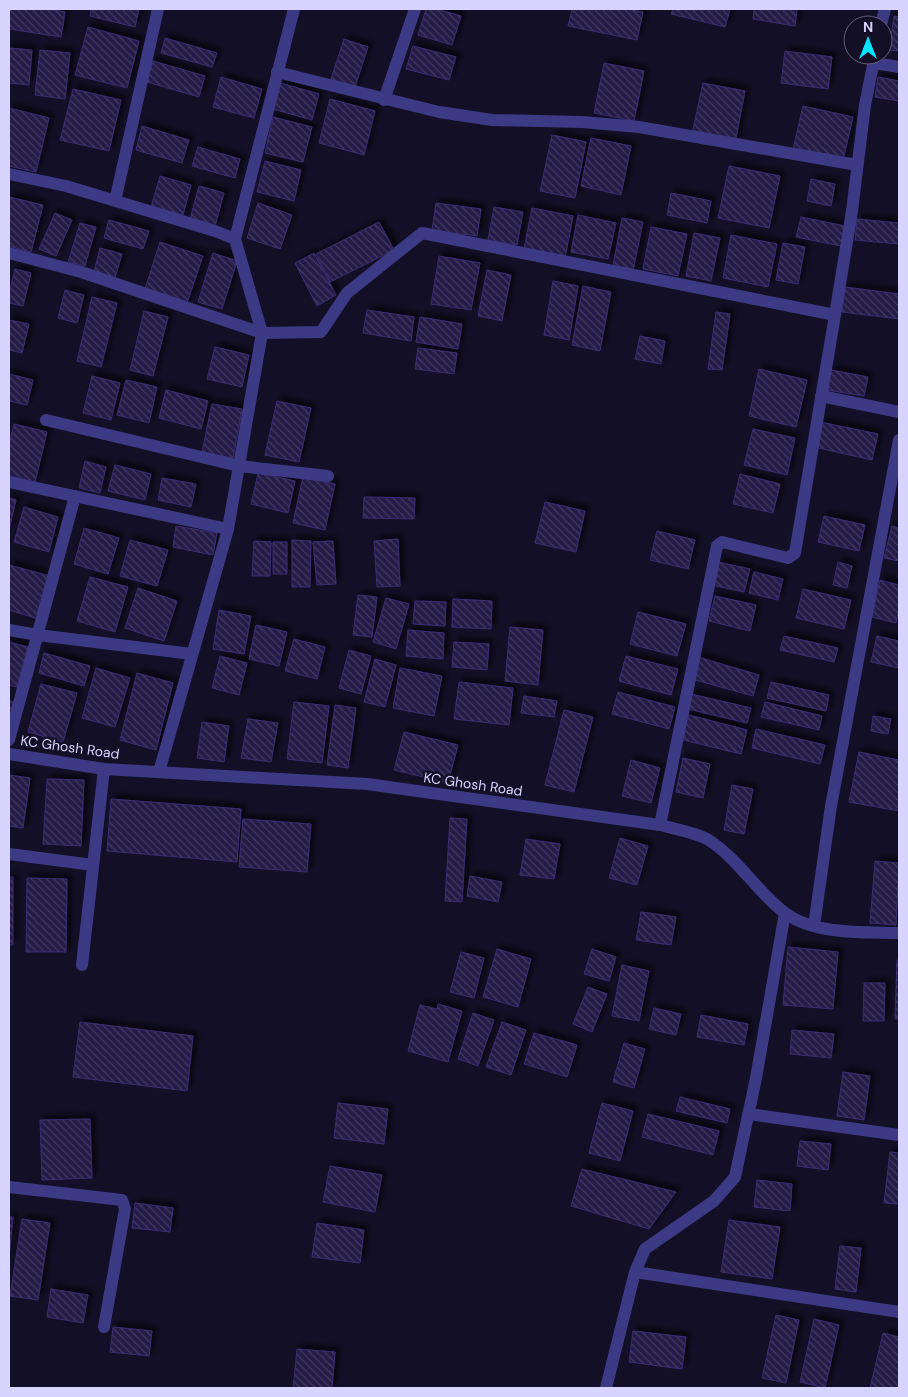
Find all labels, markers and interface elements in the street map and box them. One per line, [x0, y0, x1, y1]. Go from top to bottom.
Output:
north arrow [843, 15, 893, 65]
text: N [863, 18, 873, 36]
street label: KC Ghosh Road [19, 731, 121, 763]
street label: KC Ghosh Road [422, 768, 524, 800]

